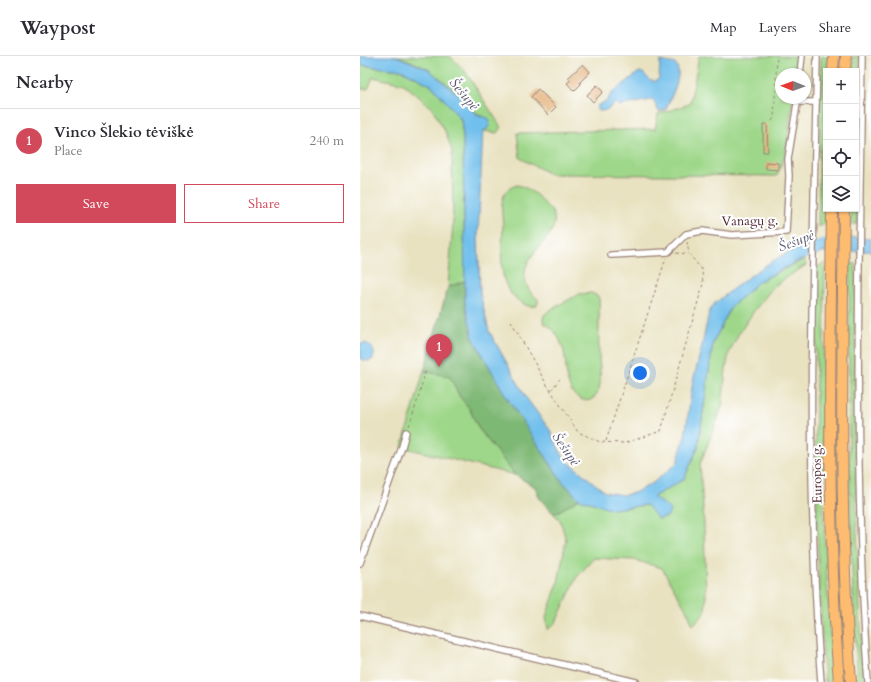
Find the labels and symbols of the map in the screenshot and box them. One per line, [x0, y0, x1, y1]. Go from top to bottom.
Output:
north arrow [775, 68, 811, 104]
water label: Šešupė [445, 74, 484, 115]
street label: Vanagų g. [722, 212, 778, 230]
water label: Šešupė [775, 225, 817, 257]
pin: 1 [426, 334, 452, 367]
your location [630, 363, 650, 383]
water label: Šešupė [548, 428, 585, 470]
street label: Europos g. [807, 444, 827, 504]

